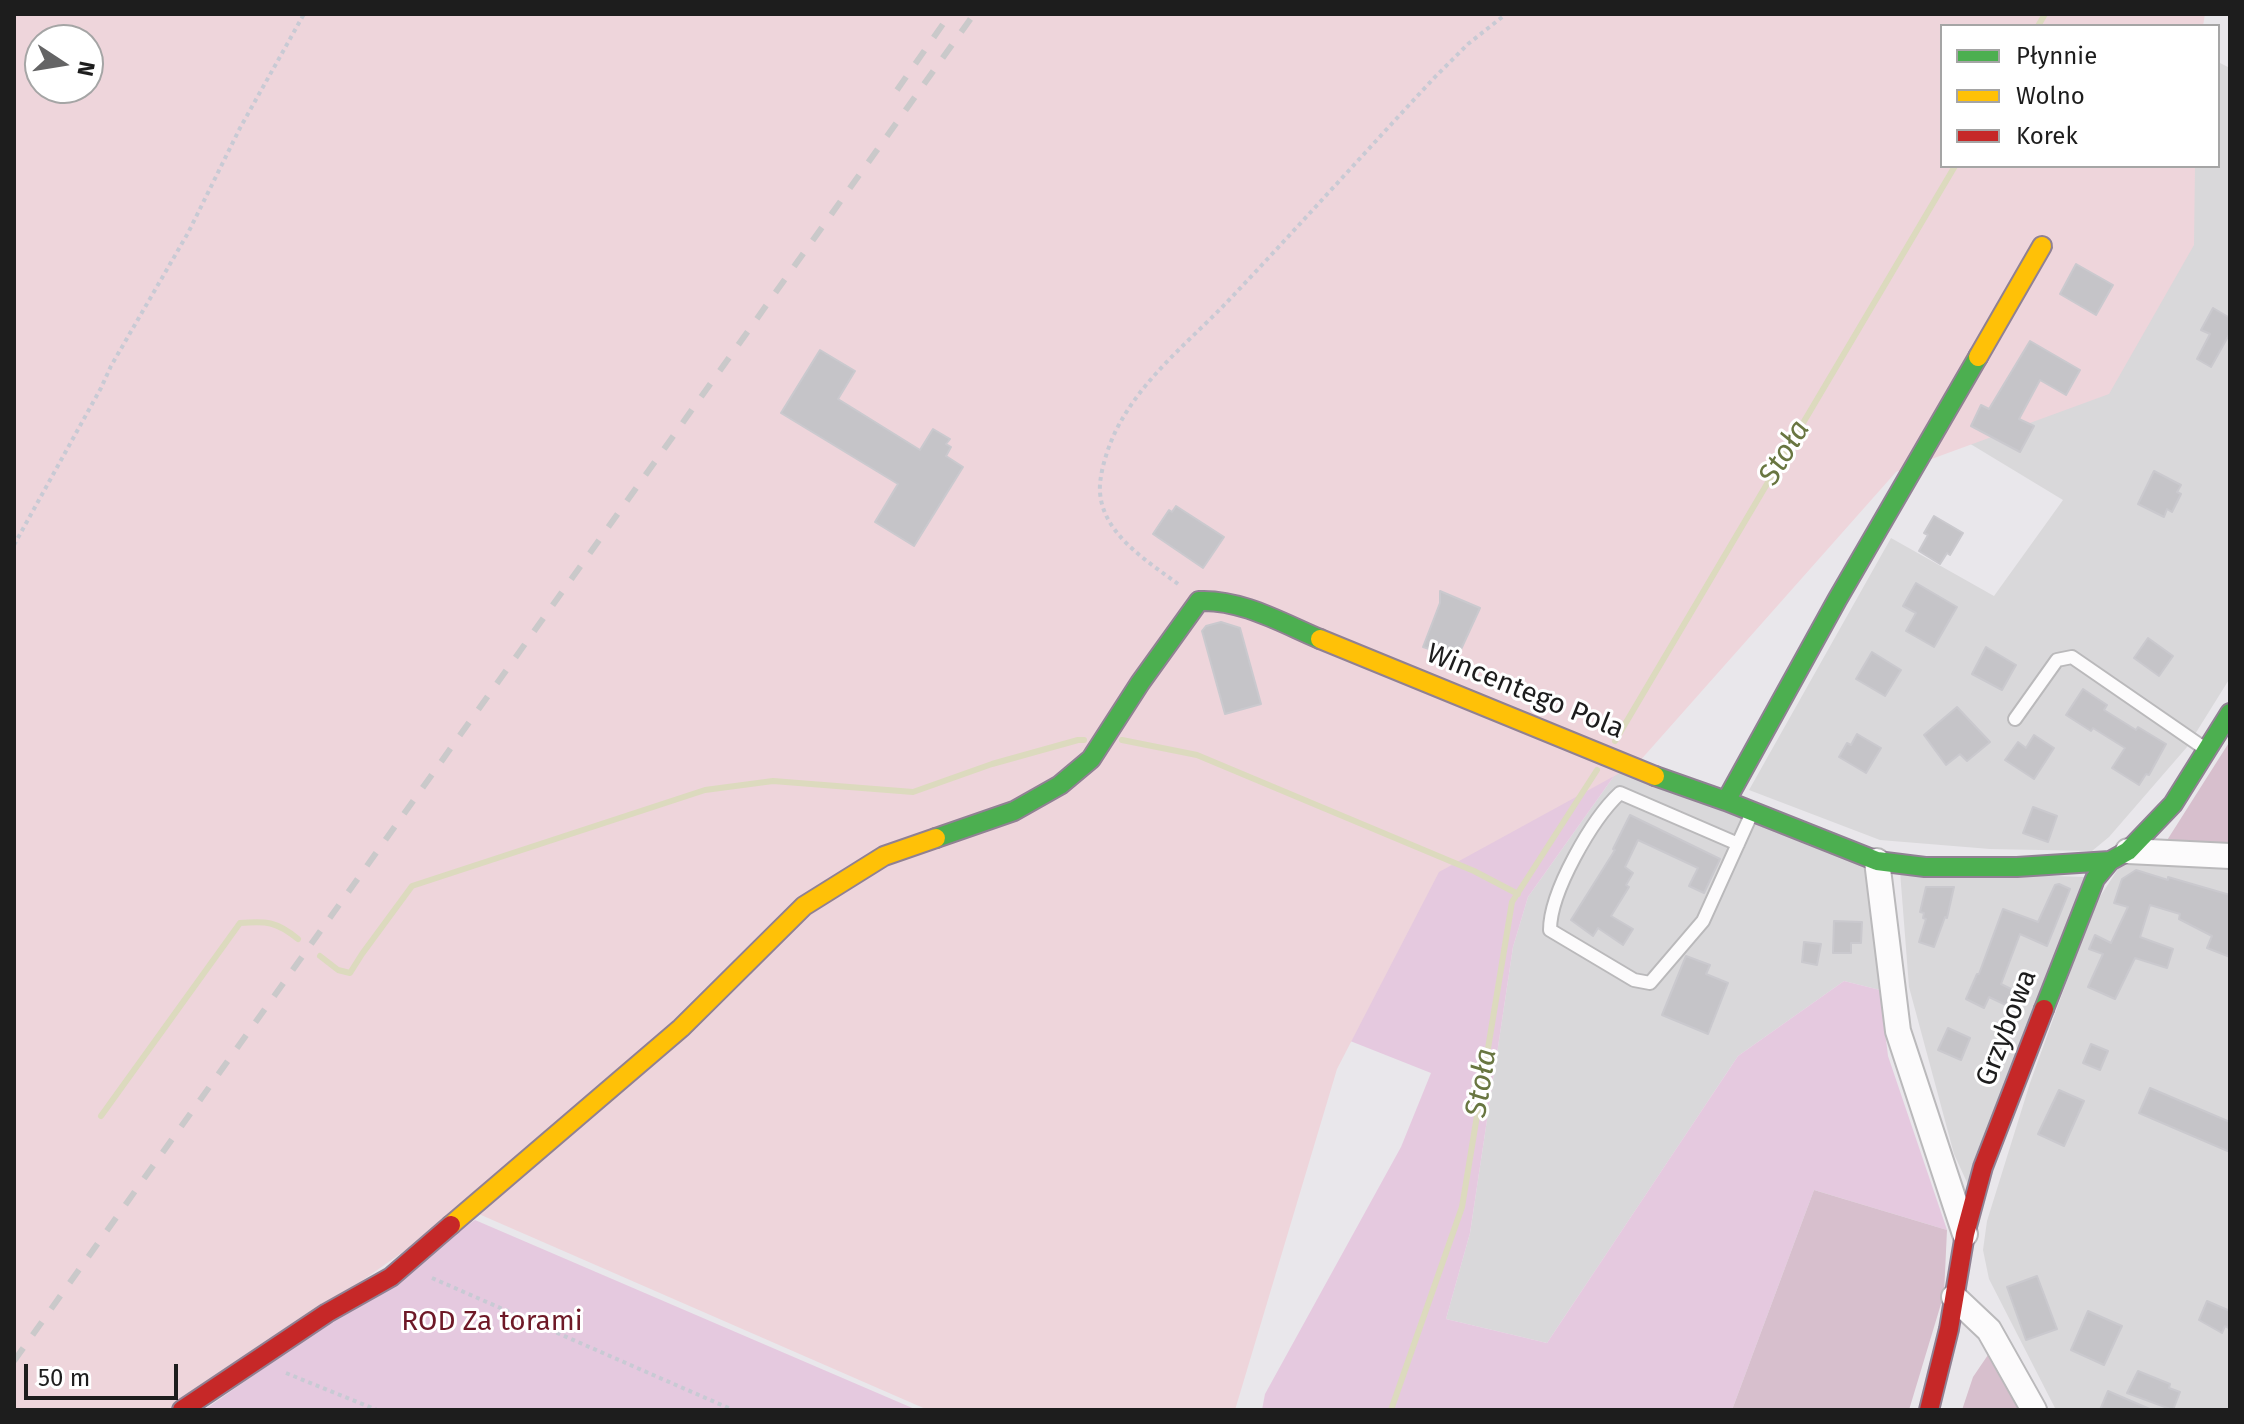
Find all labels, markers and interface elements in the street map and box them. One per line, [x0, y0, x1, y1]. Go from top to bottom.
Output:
north arrow [24, 24, 104, 104]
legend [1940, 24, 2220, 168]
text: Płynnie [2016, 42, 2097, 70]
text: N [71, 59, 101, 79]
text: Wolno [2016, 82, 2085, 110]
text: Korek [2016, 122, 2078, 150]
water label: Stoła [1752, 414, 1818, 492]
street label: Wincentego Pola [1421, 637, 1629, 747]
street label: Grzybowa [1969, 965, 2045, 1091]
water label: Stoła [1459, 1046, 1505, 1120]
park label: ROD Za torami [401, 1305, 583, 1339]
scale bar [28, 1348, 182, 1398]
text: 50 m [38, 1364, 90, 1392]

